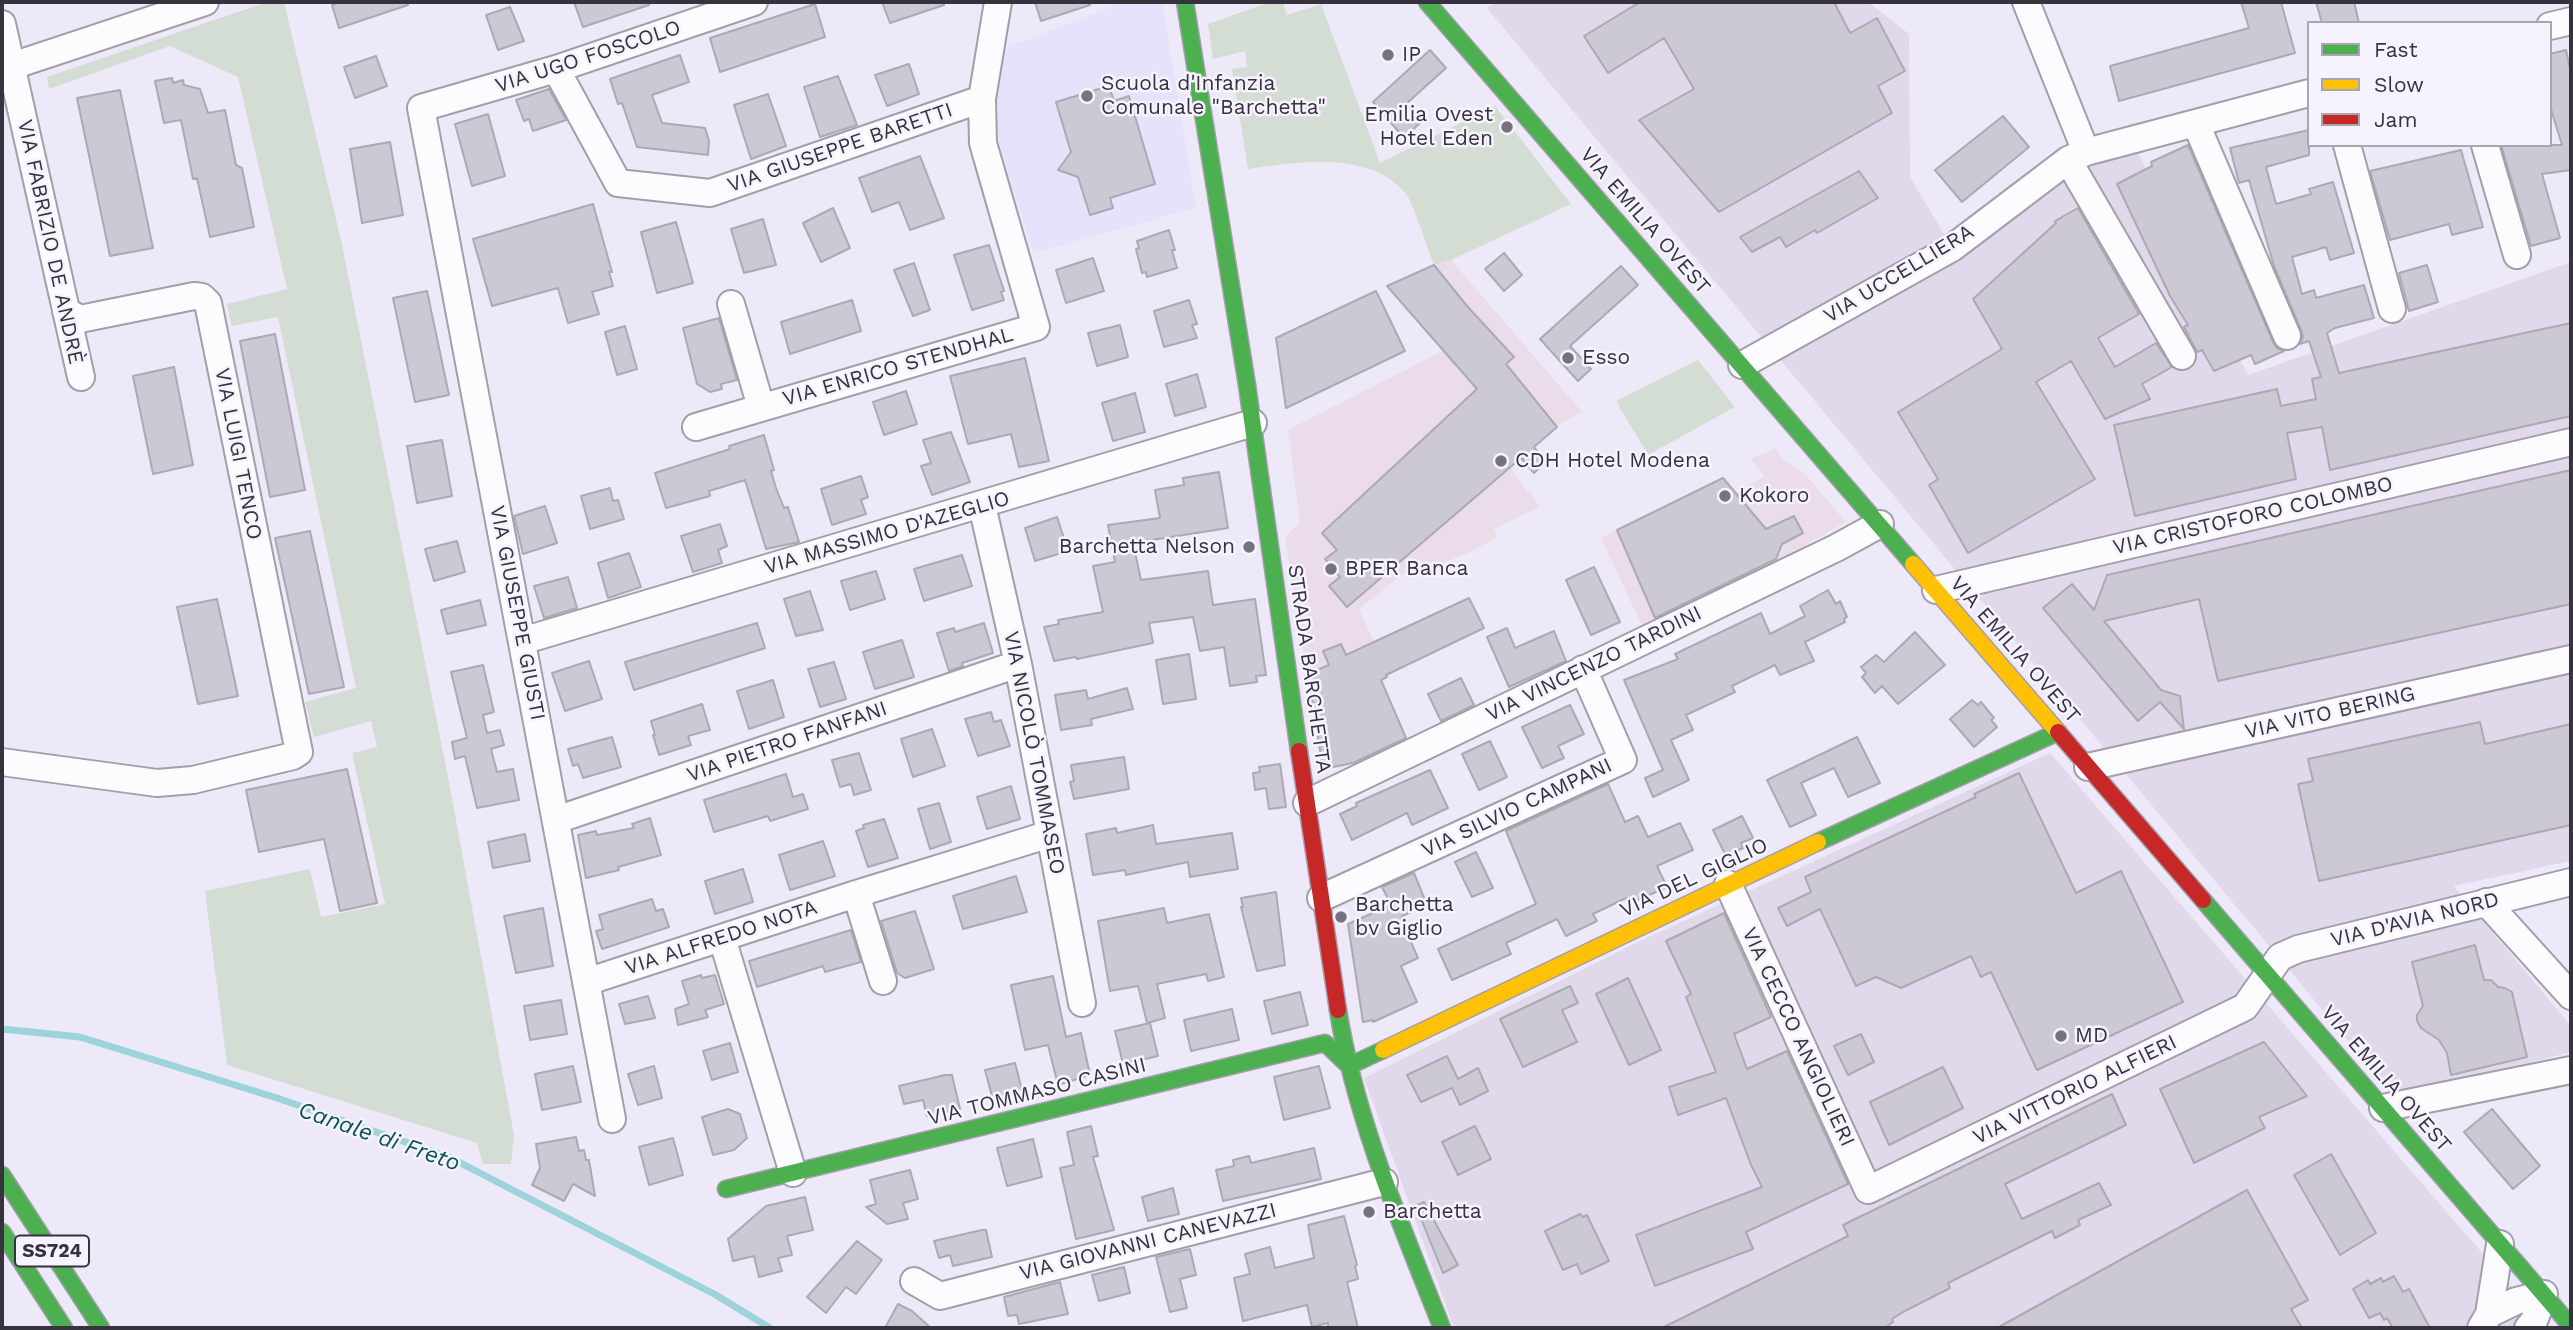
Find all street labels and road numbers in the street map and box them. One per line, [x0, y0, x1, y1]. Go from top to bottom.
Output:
street label: VIA UGO FOSCOLO [492, 15, 684, 99]
street label: VIA GIUSEPPE BARETTI [724, 98, 956, 198]
street label: VIA FABRIZIO DE ANDRÈ [12, 117, 88, 367]
street label: VIA EMILIA OVEST [1574, 143, 1716, 299]
street label: VIA UCCELLIERA [1819, 219, 1979, 329]
street label: VIA ENRICO STENDHAL [780, 322, 1016, 412]
street label: VIA LUIGI TENCO [209, 366, 267, 542]
street label: VIA CRISTOFORO COLOMBO [2111, 472, 2395, 560]
street label: VIA MASSIMO D'AZEGLIO [761, 486, 1013, 580]
street label: VIA GIUSEPPE GIUSTI [484, 504, 550, 722]
street label: STRADA BARCHETTA [1282, 563, 1336, 775]
street label: VIA EMILIA OVEST [1944, 572, 2086, 728]
street label: VIA VINCENZO TARDINI [1482, 601, 1706, 727]
street label: VIA NICOLÒ TOMMASEO [998, 629, 1070, 877]
street label: VIA VITO BERING [2243, 681, 2417, 745]
street label: VIA PIETRO FANFANI [684, 696, 890, 788]
street label: VIA SILVIO CAMPANI [1418, 753, 1616, 863]
street label: VIA DEL GIGLIO [1616, 833, 1772, 923]
street label: VIA D'AVIA NORD [2328, 887, 2502, 953]
street label: VIA ALFREDO NOTA [622, 895, 820, 981]
street label: VIA CECCO ANGIOLIERI [1736, 923, 1860, 1151]
street label: VIA EMILIA OVEST [2315, 1001, 2457, 1157]
street label: VIA VITTORIO ALFIERI [1969, 1030, 2181, 1150]
street label: VIA TOMMASO CASINI [925, 1053, 1149, 1131]
street label: VIA GIOVANNI CANEVAZZI [1017, 1198, 1279, 1286]
road number: SS724 [15, 1236, 89, 1266]

